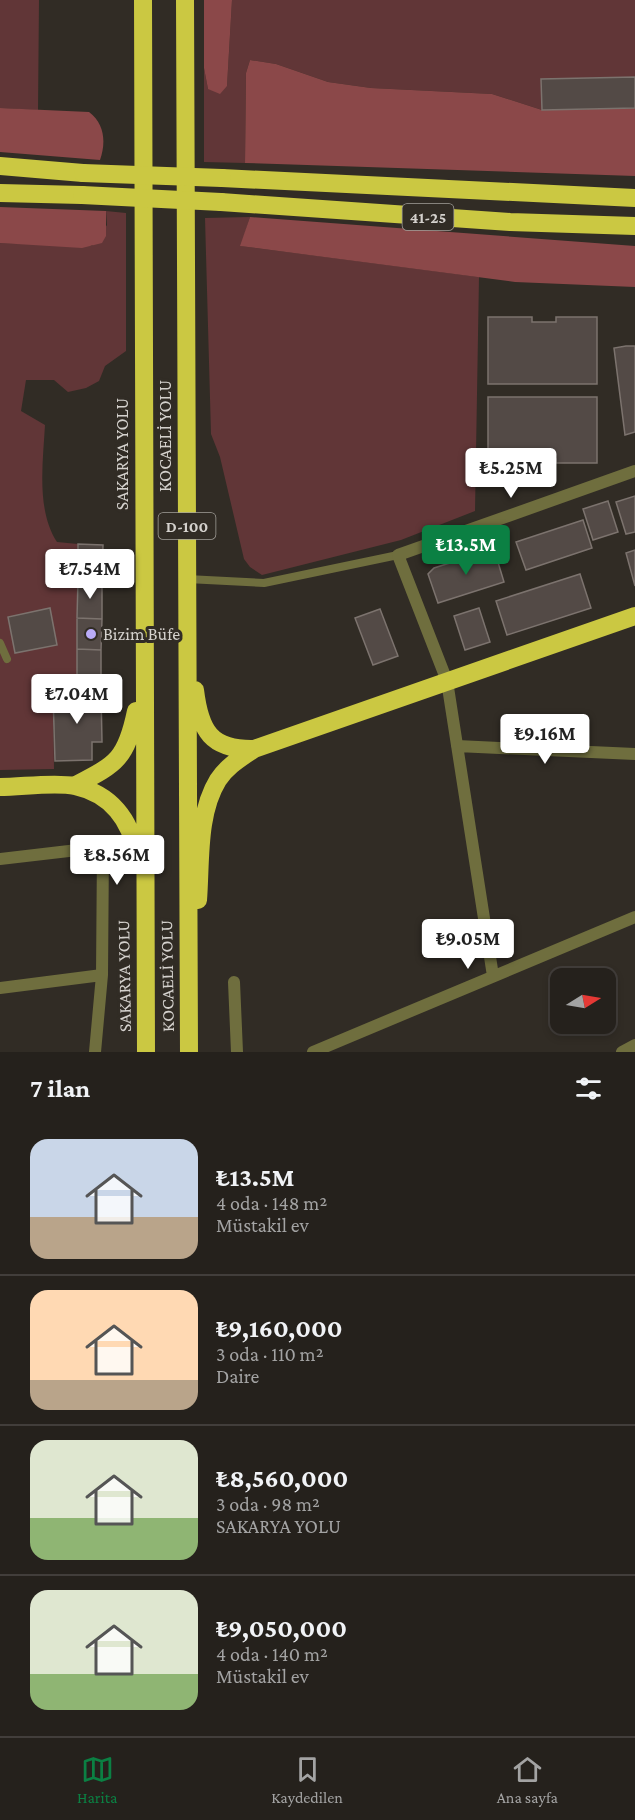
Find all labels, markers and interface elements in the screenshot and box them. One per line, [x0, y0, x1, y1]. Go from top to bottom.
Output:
road number: 41-25 [402, 204, 454, 230]
street label: KOCAELİ YOLU [155, 380, 175, 492]
street label: SAKARYA YOLU [112, 398, 132, 510]
pin: ₺5.25M [462, 448, 560, 499]
text: ₺5.25M [479, 456, 543, 478]
road number: D-100 [158, 513, 216, 539]
pin: ₺13.5M [417, 525, 515, 576]
text: ₺13.5M [436, 533, 496, 555]
pin: ₺7.54M [41, 549, 139, 600]
text: ₺7.54M [59, 557, 121, 579]
place label: Bizim Büfe [103, 624, 180, 644]
marker: Bizim Büfe [84, 627, 98, 641]
pin: ₺7.04M [28, 674, 126, 725]
text: ₺7.04M [45, 682, 109, 704]
pin: ₺9.16M [496, 714, 594, 765]
text: ₺9.16M [514, 722, 576, 744]
pin: ₺8.56M [68, 835, 166, 886]
text: ₺8.56M [84, 843, 150, 865]
pin: ₺9.05M [419, 919, 517, 970]
street label: SAKARYA YOLU [113, 920, 135, 1032]
street label: KOCAELİ YOLU [156, 920, 178, 1032]
text: ₺9.05M [436, 927, 500, 949]
north arrow [550, 968, 616, 1034]
map controls [550, 968, 616, 1034]
icon: filters [572, 1072, 605, 1105]
text: 7 ilan [30, 1074, 90, 1103]
icon: home [78, 1163, 150, 1235]
text: ₺13.5M [216, 1163, 294, 1192]
text: 4 oda · 148 m² [216, 1192, 327, 1214]
text: Müstakil ev [216, 1214, 309, 1236]
icon: home [78, 1314, 150, 1386]
text: ₺9,160,000 [216, 1314, 343, 1343]
text: 3 oda · 110 m² [216, 1343, 323, 1365]
text: Daire [216, 1365, 259, 1387]
icon: home [78, 1464, 150, 1536]
text: ₺8,560,000 [216, 1464, 348, 1493]
text: 3 oda · 98 m² [216, 1493, 320, 1515]
text: SAKARYA YOLU [216, 1515, 341, 1537]
icon: home [78, 1614, 150, 1686]
text: ₺9,050,000 [216, 1614, 347, 1643]
text: 4 oda · 140 m² [216, 1643, 328, 1665]
text: Müstakil ev [216, 1665, 309, 1687]
tab: Harita [77, 1753, 117, 1806]
tab: Kaydedilen [271, 1753, 343, 1806]
tab: Ana sayfa [497, 1753, 558, 1806]

